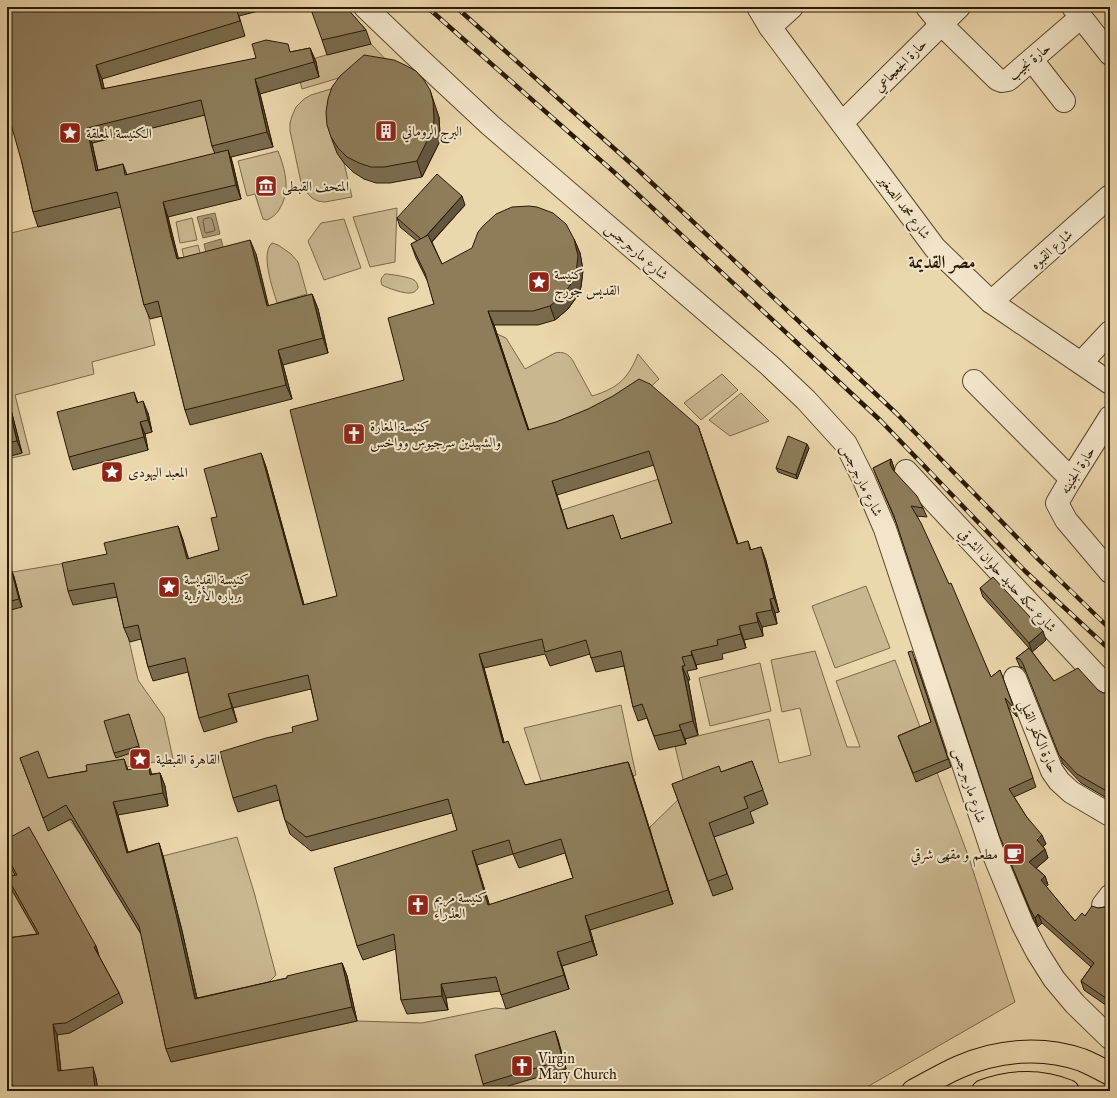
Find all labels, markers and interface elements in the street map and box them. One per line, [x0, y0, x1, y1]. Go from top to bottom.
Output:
street label: حارة الجعجاعي [870, 35, 933, 98]
street label: حارة نجيب [1004, 39, 1055, 85]
building icon: البرج الروماني [373, 118, 399, 144]
place icon: الكنيسة المعلقة [57, 120, 83, 146]
place label: البرج الروماني [402, 123, 462, 144]
place label: الكنيسة المعلقة [86, 125, 152, 142]
street label: شارع محمد الصغير [871, 170, 934, 244]
museum icon: المتحف القبطى [253, 173, 279, 199]
place label: المتحف القبطى [282, 178, 349, 196]
street label: شارع مارجرجس [600, 219, 672, 286]
street label: شارع القبوه [1027, 226, 1078, 275]
district label: مصر القديمة [908, 251, 976, 274]
place label: كنيسة القديس جورج [554, 266, 620, 303]
place icon: كنيسة القديس جورج [526, 269, 552, 295]
place label: كنيسة المغارة والشهيدين سرجيوس وواخس [370, 418, 501, 452]
church icon: كنيسة المغارة والشهيدين سرجيوس وواخس [341, 421, 367, 447]
street label: شارع مارجرجس [834, 441, 886, 520]
street label: حارة الجنينه [1056, 443, 1099, 497]
place icon: المعبد اليهودى [99, 459, 125, 485]
place label: المعبد اليهودى [128, 464, 188, 482]
street label: شارع سكه حديد حلوان الشرقي [953, 525, 1060, 638]
place label: كنيسة القديسة برباره الأثرية [184, 571, 249, 604]
place icon: كنيسة القديسة برباره الأثرية [156, 574, 182, 600]
street label: حارة الكفر القبلي [1012, 697, 1062, 777]
street label: شارع مارجرجس [947, 745, 990, 826]
place icon: القاهرة القبطية [127, 746, 153, 772]
place label: القاهرة القبطية [156, 751, 220, 768]
cafe icon: مطعم و مقهى شرقي [1001, 841, 1027, 867]
place label: مطعم و مقهى شرقي [911, 846, 998, 868]
place label: كنيسة مريم العذراء [434, 889, 487, 922]
church icon: كنيسة مريم العذراء [405, 892, 431, 918]
place label: Virgin Mary Church [537, 1050, 617, 1083]
church icon: Virgin Mary Church [509, 1053, 535, 1079]

